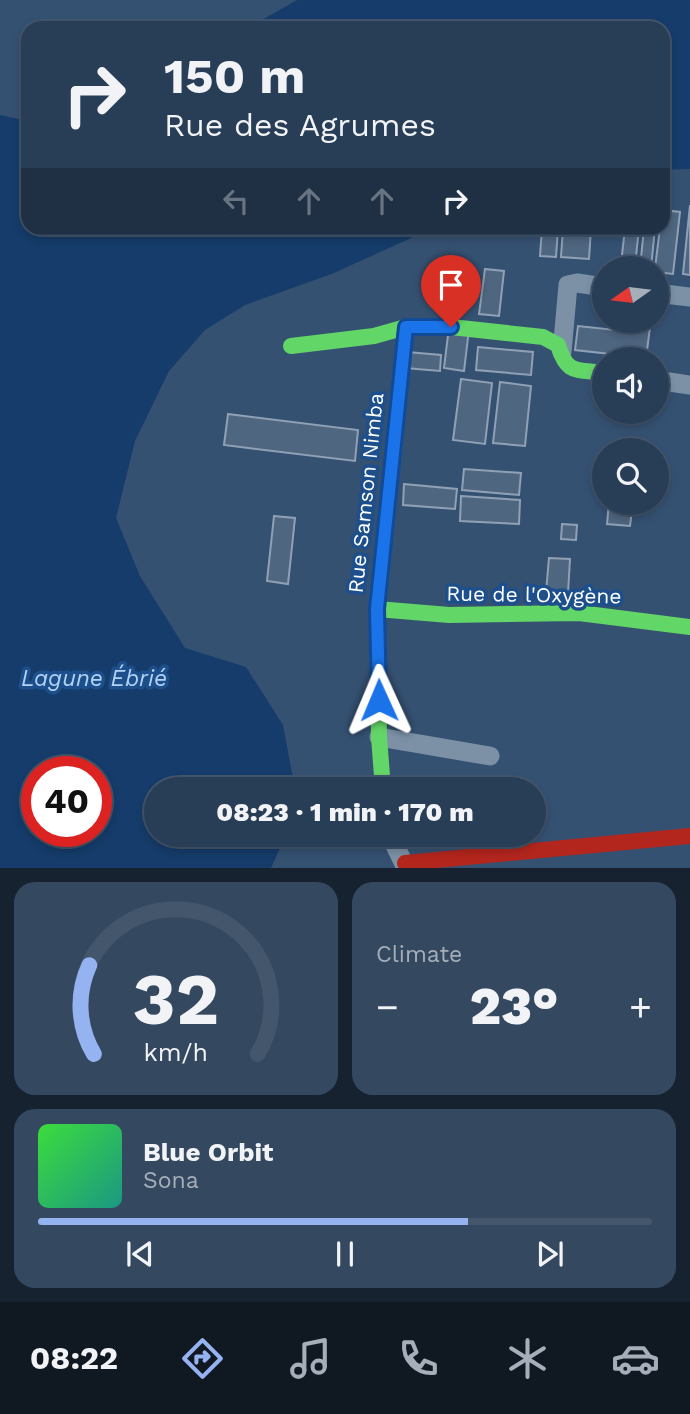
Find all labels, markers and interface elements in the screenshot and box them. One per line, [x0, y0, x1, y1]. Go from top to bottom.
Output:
text: 150 m [164, 47, 305, 105]
icon: right [49, 49, 140, 140]
text: Rue des Agrumes [164, 106, 436, 144]
icon: left [217, 182, 255, 220]
icon: ahead [290, 182, 328, 220]
icon: ahead [363, 182, 401, 220]
icon: right [436, 182, 474, 220]
pin [421, 255, 481, 327]
north arrow [592, 256, 668, 332]
map controls [592, 256, 669, 515]
icon: arrive [432, 266, 470, 304]
button: sound [592, 347, 669, 424]
street label: Rue Samson Nimba [343, 392, 388, 594]
button: search [592, 438, 669, 515]
street label: Rue de l'Oxygène [446, 580, 622, 609]
position arrow [342, 663, 416, 737]
water label: Lagune Ébrié [21, 664, 167, 692]
speed limit sign: 40 [21, 756, 112, 847]
text: 08:23 · 1 min · 170 m [216, 797, 474, 827]
text: Climate [376, 941, 462, 968]
text: 32 [133, 957, 219, 1043]
text: 23° [470, 976, 558, 1037]
text: − [376, 985, 399, 1029]
text: + [629, 985, 652, 1029]
text: km/h [144, 1038, 208, 1067]
text: Blue Orbit [143, 1137, 273, 1167]
text: Sona [143, 1167, 199, 1194]
icon: previous [121, 1235, 159, 1273]
icon: pause [326, 1235, 364, 1273]
icon: next [531, 1235, 569, 1273]
icon: directions [178, 1334, 227, 1383]
icon: music [286, 1334, 335, 1383]
icon: phone [394, 1334, 443, 1383]
icon: climate [503, 1334, 552, 1383]
icon: car [611, 1334, 660, 1383]
text: 08:22 [30, 1339, 118, 1377]

